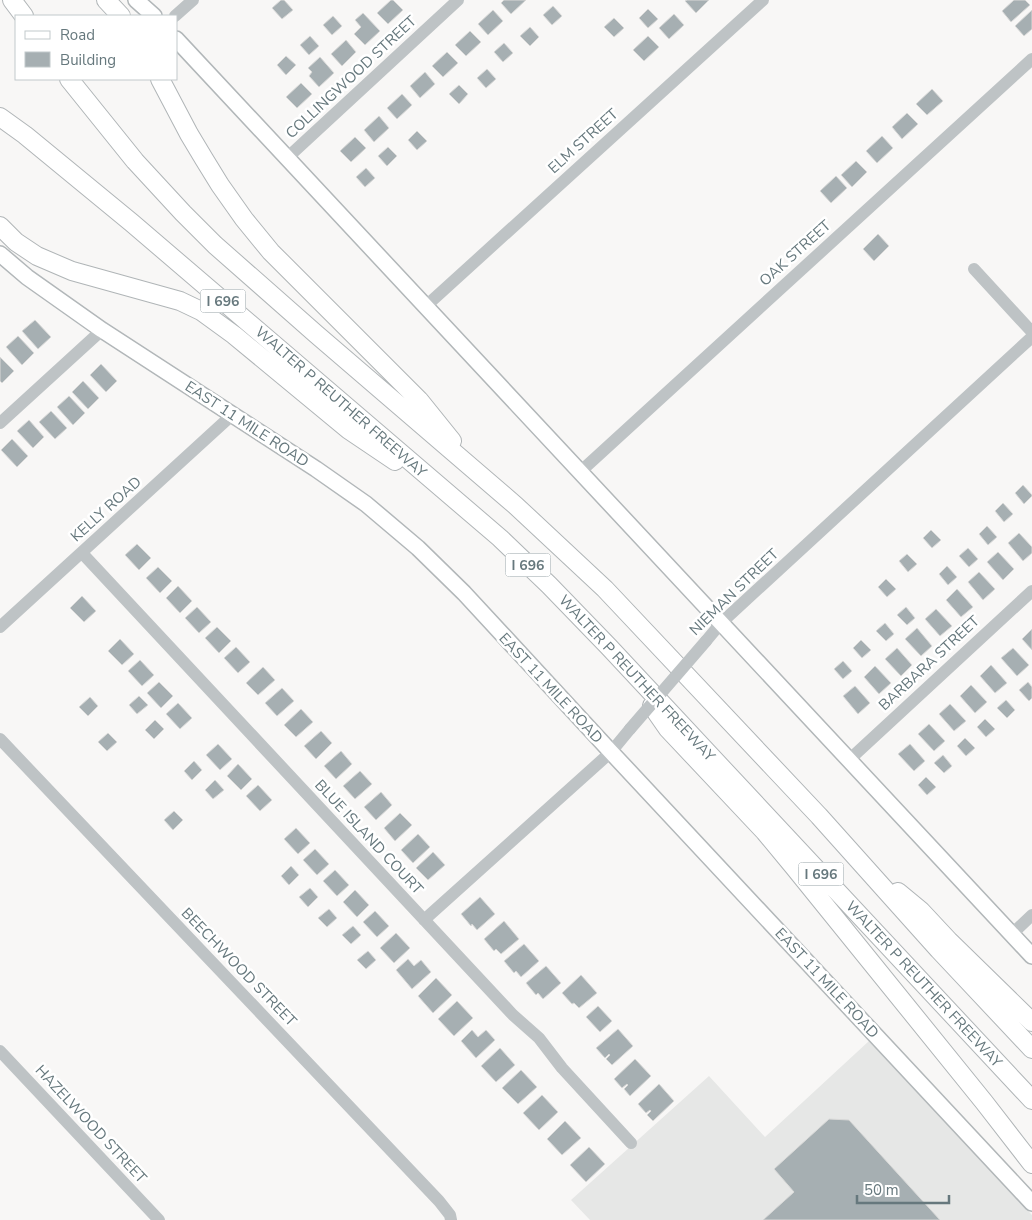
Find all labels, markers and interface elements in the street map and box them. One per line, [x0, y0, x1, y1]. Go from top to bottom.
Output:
street label: COLLINGWOOD STREET [281, 11, 421, 143]
legend [15, 15, 178, 80]
text: Road [60, 25, 95, 45]
text: Building [60, 50, 116, 70]
street label: ELM STREET [544, 104, 622, 178]
street label: OAK STREET [755, 215, 835, 291]
road number: I 696 [200, 290, 246, 312]
street label: WALTER P REUTHER FREEWAY [251, 322, 432, 483]
street label: EAST 11 MILE ROAD [181, 376, 313, 472]
street label: KELLY ROAD [66, 472, 146, 546]
street label: NIEMAN STREET [685, 544, 783, 640]
road number: I 696 [506, 554, 550, 576]
street label: WALTER P REUTHER FREEWAY [554, 590, 720, 766]
street label: BARBARA STREET [874, 611, 984, 715]
street label: EAST 11 MILE ROAD [495, 629, 607, 747]
street label: BLUE ISLAND COURT [310, 775, 428, 899]
road number: I 696 [798, 862, 844, 886]
street label: WALTER P REUTHER FREEWAY [841, 896, 1007, 1072]
street label: BEECHWOOD STREET [177, 903, 301, 1031]
street label: EAST 11 MILE ROAD [771, 924, 883, 1042]
street label: HAZELWOOD STREET [31, 1060, 151, 1188]
scale bar [857, 1172, 950, 1204]
text: 50 m [864, 1180, 899, 1200]

